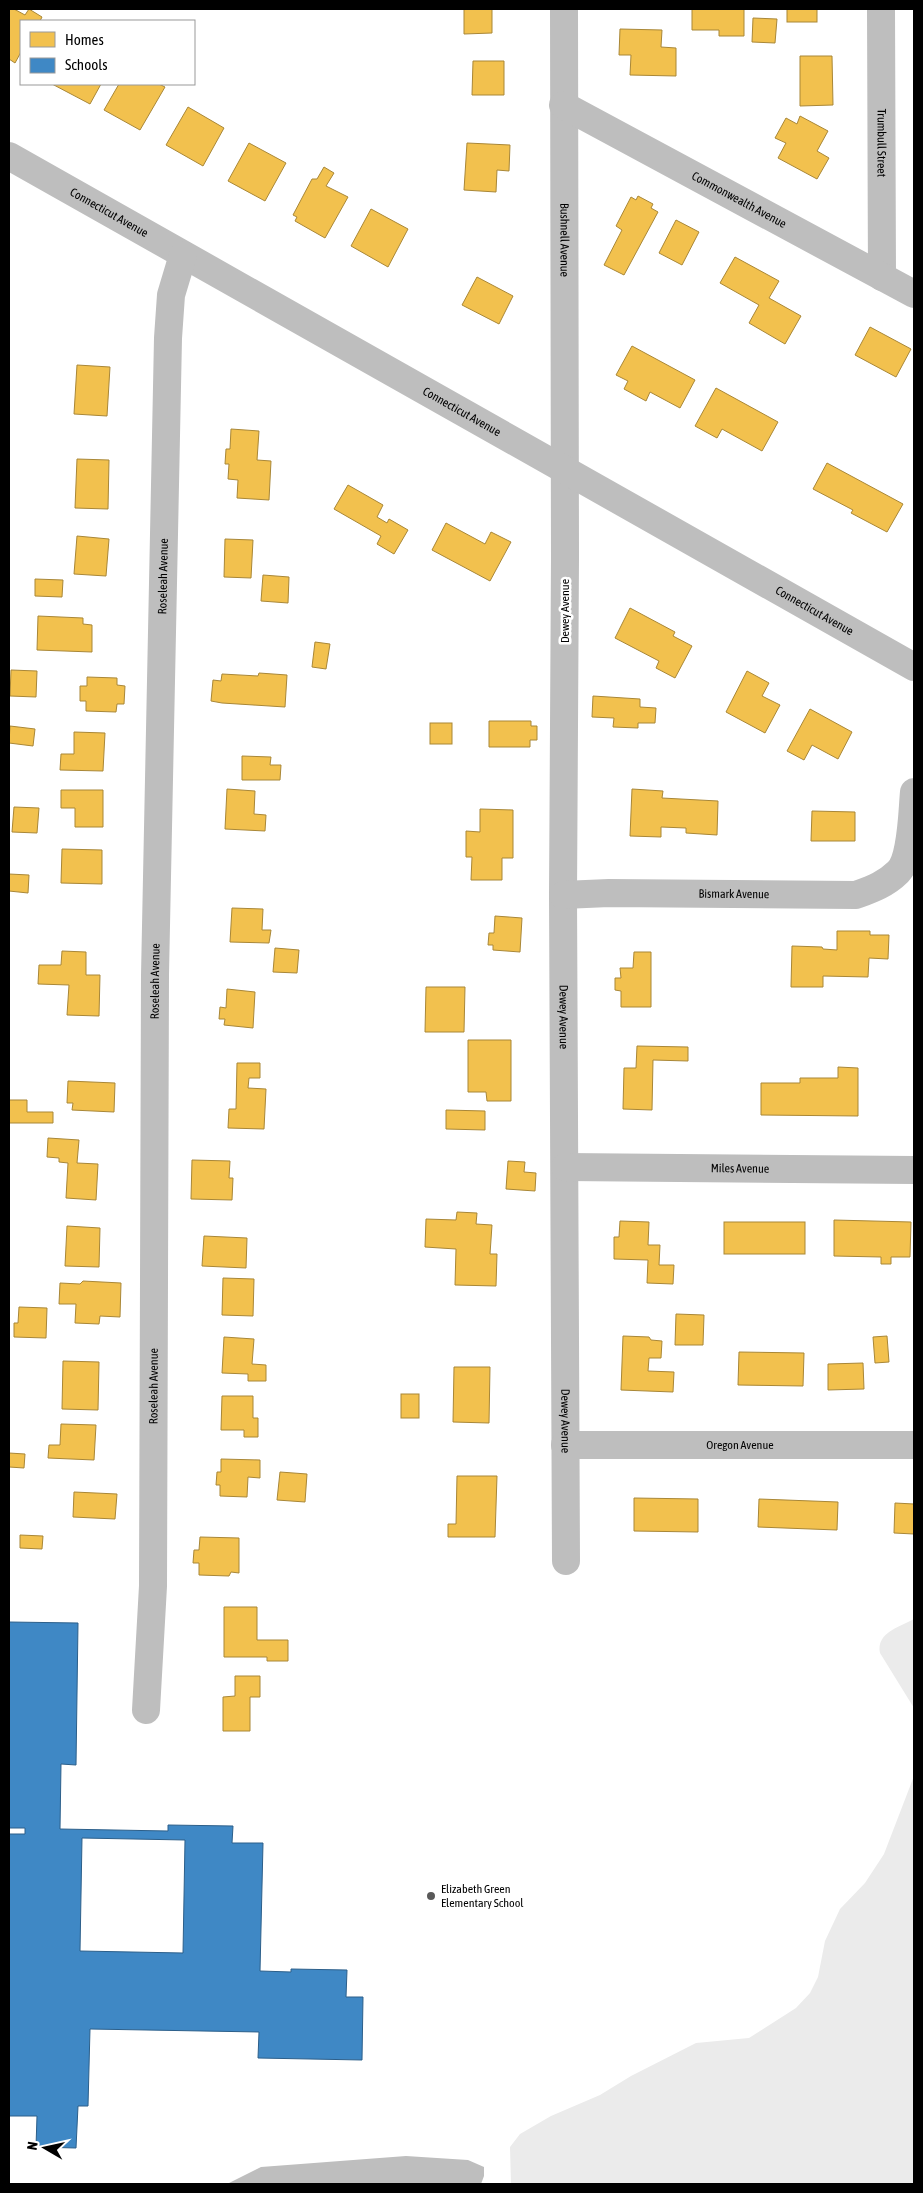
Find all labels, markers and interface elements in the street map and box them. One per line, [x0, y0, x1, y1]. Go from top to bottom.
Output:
legend [20, 20, 195, 85]
text: Homes [65, 31, 104, 48]
text: Schools [65, 56, 108, 73]
street label: Trumbull Street [874, 109, 889, 178]
street label: Commonwealth Avenue [689, 169, 789, 231]
street label: Connecticut Avenue [68, 185, 151, 240]
street label: Bushnell Avenue [557, 203, 571, 277]
street label: Connecticut Avenue [420, 384, 503, 439]
street label: Roseleah Avenue [155, 538, 171, 615]
street label: Dewey Avenue [558, 579, 572, 643]
street label: Connecticut Avenue [773, 583, 856, 638]
street label: Bismark Avenue [699, 887, 769, 901]
street label: Roseleah Avenue [148, 943, 163, 1019]
street label: Dewey Avenue [556, 985, 571, 1049]
street label: Miles Avenue [711, 1161, 769, 1176]
street label: Roseleah Avenue [147, 1348, 161, 1424]
street label: Dewey Avenue [558, 1389, 573, 1453]
street label: Oregon Avenue [706, 1438, 774, 1452]
place label: Elizabeth Green Elementary School [441, 1882, 524, 1910]
marker: Elizabeth Green Elementary School [425, 1890, 437, 1902]
north arrow [20, 2123, 70, 2173]
text: N [24, 2141, 41, 2151]

